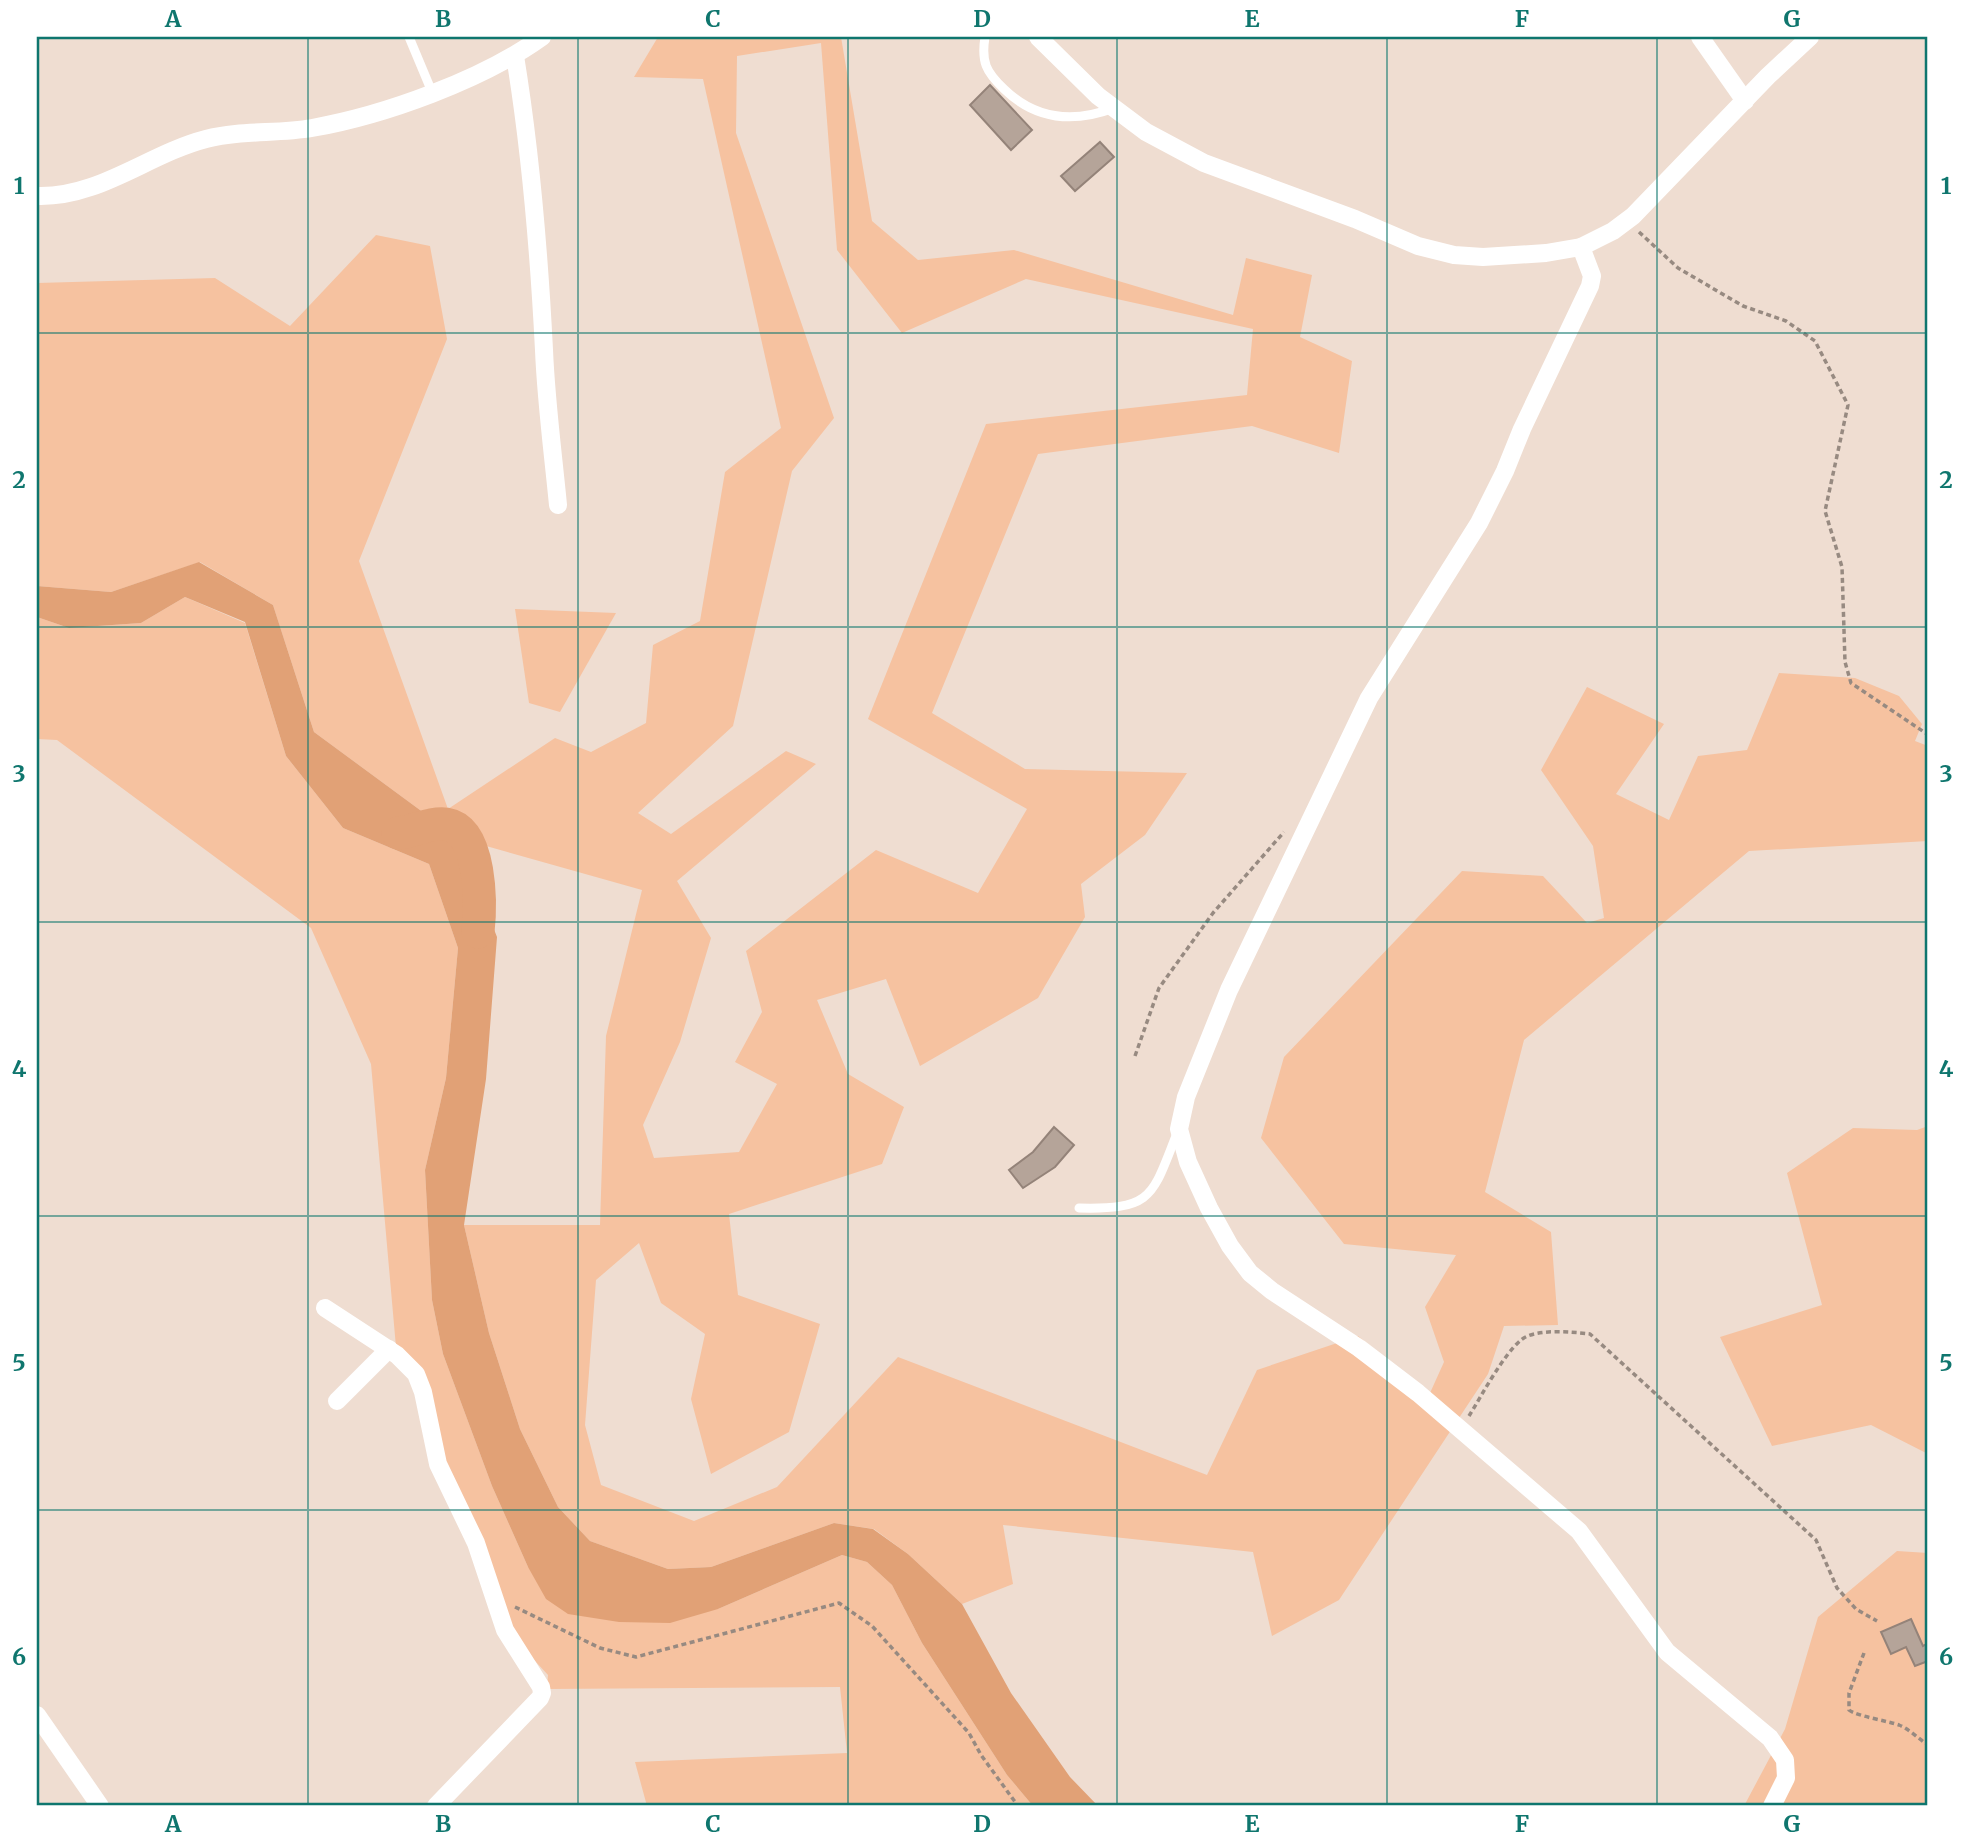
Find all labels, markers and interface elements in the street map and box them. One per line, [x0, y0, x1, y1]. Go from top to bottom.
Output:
text: A [164, 4, 182, 33]
text: B [435, 4, 451, 33]
text: C [705, 4, 721, 33]
text: D [973, 4, 991, 33]
text: E [1244, 4, 1260, 33]
text: F [1515, 4, 1529, 33]
text: G [1784, 4, 1801, 33]
text: 1 [14, 171, 25, 200]
text: 1 [1941, 171, 1952, 200]
text: 2 [12, 465, 26, 494]
text: 2 [1939, 465, 1953, 494]
text: 3 [12, 759, 26, 788]
text: 3 [1939, 759, 1953, 788]
text: 4 [12, 1054, 27, 1083]
text: 4 [1939, 1054, 1954, 1083]
text: 5 [12, 1348, 26, 1377]
text: 5 [1939, 1348, 1953, 1377]
text: 6 [12, 1642, 26, 1671]
text: 6 [1939, 1642, 1953, 1671]
text: A [164, 1809, 182, 1838]
text: B [435, 1809, 451, 1838]
text: C [705, 1809, 721, 1838]
text: D [973, 1809, 991, 1838]
text: E [1244, 1809, 1260, 1838]
text: F [1515, 1809, 1529, 1838]
text: G [1784, 1809, 1801, 1838]

